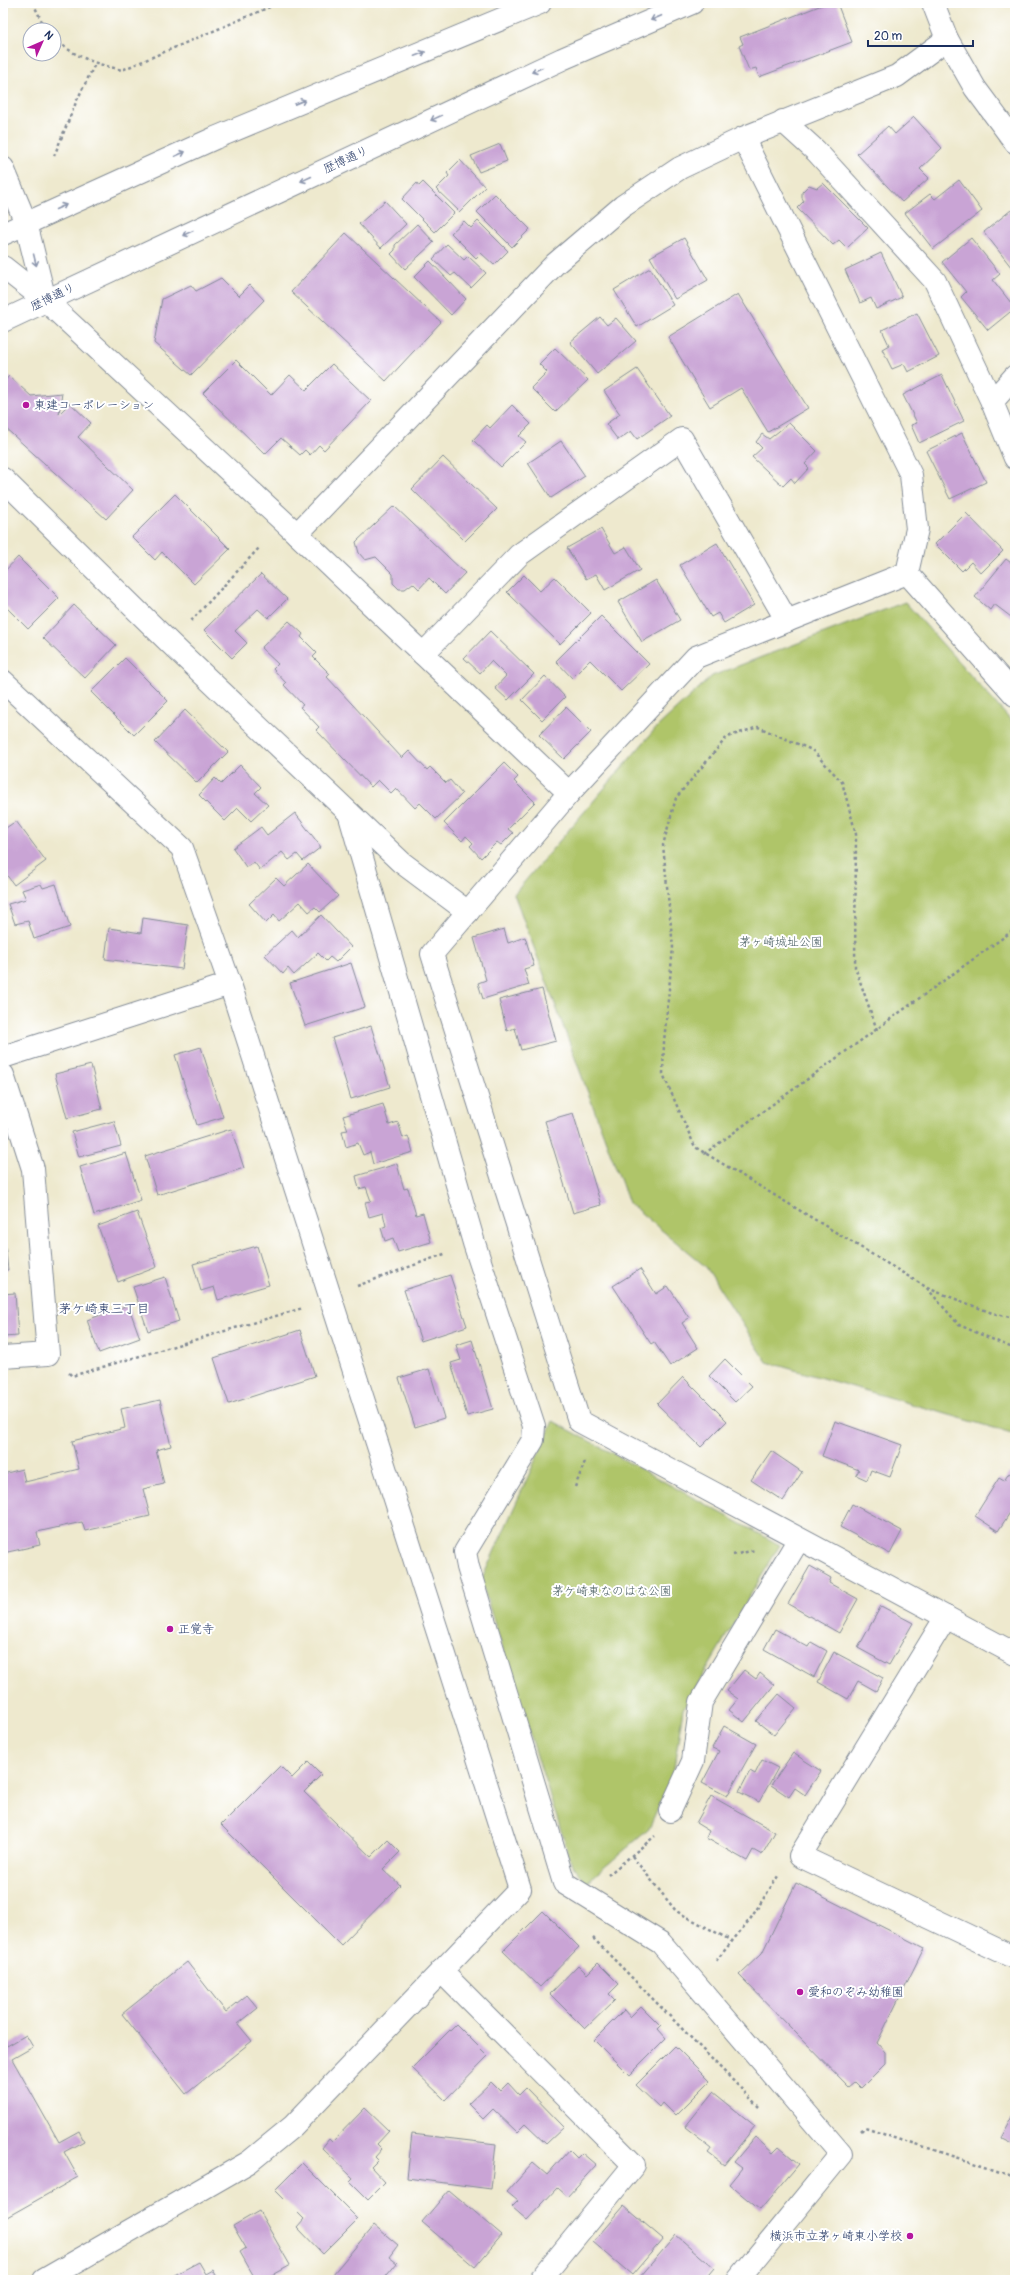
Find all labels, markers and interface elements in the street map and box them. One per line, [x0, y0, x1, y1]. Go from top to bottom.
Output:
one-way arrow [650, 15, 662, 23]
north arrow [22, 22, 62, 62]
scale bar [868, 22, 973, 48]
text: N [41, 28, 56, 43]
text: 20 m [874, 29, 903, 44]
one-way arrow [414, 50, 426, 58]
one-way arrow [531, 67, 543, 74]
one-way arrow [293, 98, 305, 106]
one-way arrow [430, 115, 442, 122]
street label: 歴博通り [321, 143, 371, 177]
one-way arrow [174, 150, 186, 157]
one-way arrow [300, 176, 312, 183]
one-way arrow [55, 203, 67, 210]
one-way arrow [182, 230, 194, 237]
one-way arrow [32, 254, 40, 267]
street label: 歴博通り [28, 280, 78, 314]
place label: 東建コーポレーション [34, 398, 154, 413]
marker: 東建コーポレーション [21, 400, 31, 410]
park label: 茅ヶ崎城址公園 [739, 935, 823, 950]
district label: 茅ケ崎東三丁目 [58, 1301, 150, 1317]
park label: 茅ケ崎東なのはな公園 [552, 1584, 672, 1599]
place label: 正覚寺 [178, 1622, 214, 1637]
marker: 正覚寺 [165, 1624, 175, 1634]
place label: 愛和のぞみ幼稚園 [808, 1985, 904, 2000]
marker: 愛和のぞみ幼稚園 [795, 1987, 805, 1997]
place label: 横浜市立茅ヶ崎東小学校 [770, 2229, 902, 2244]
marker: 横浜市立茅ヶ崎東小学校 [905, 2231, 915, 2241]

